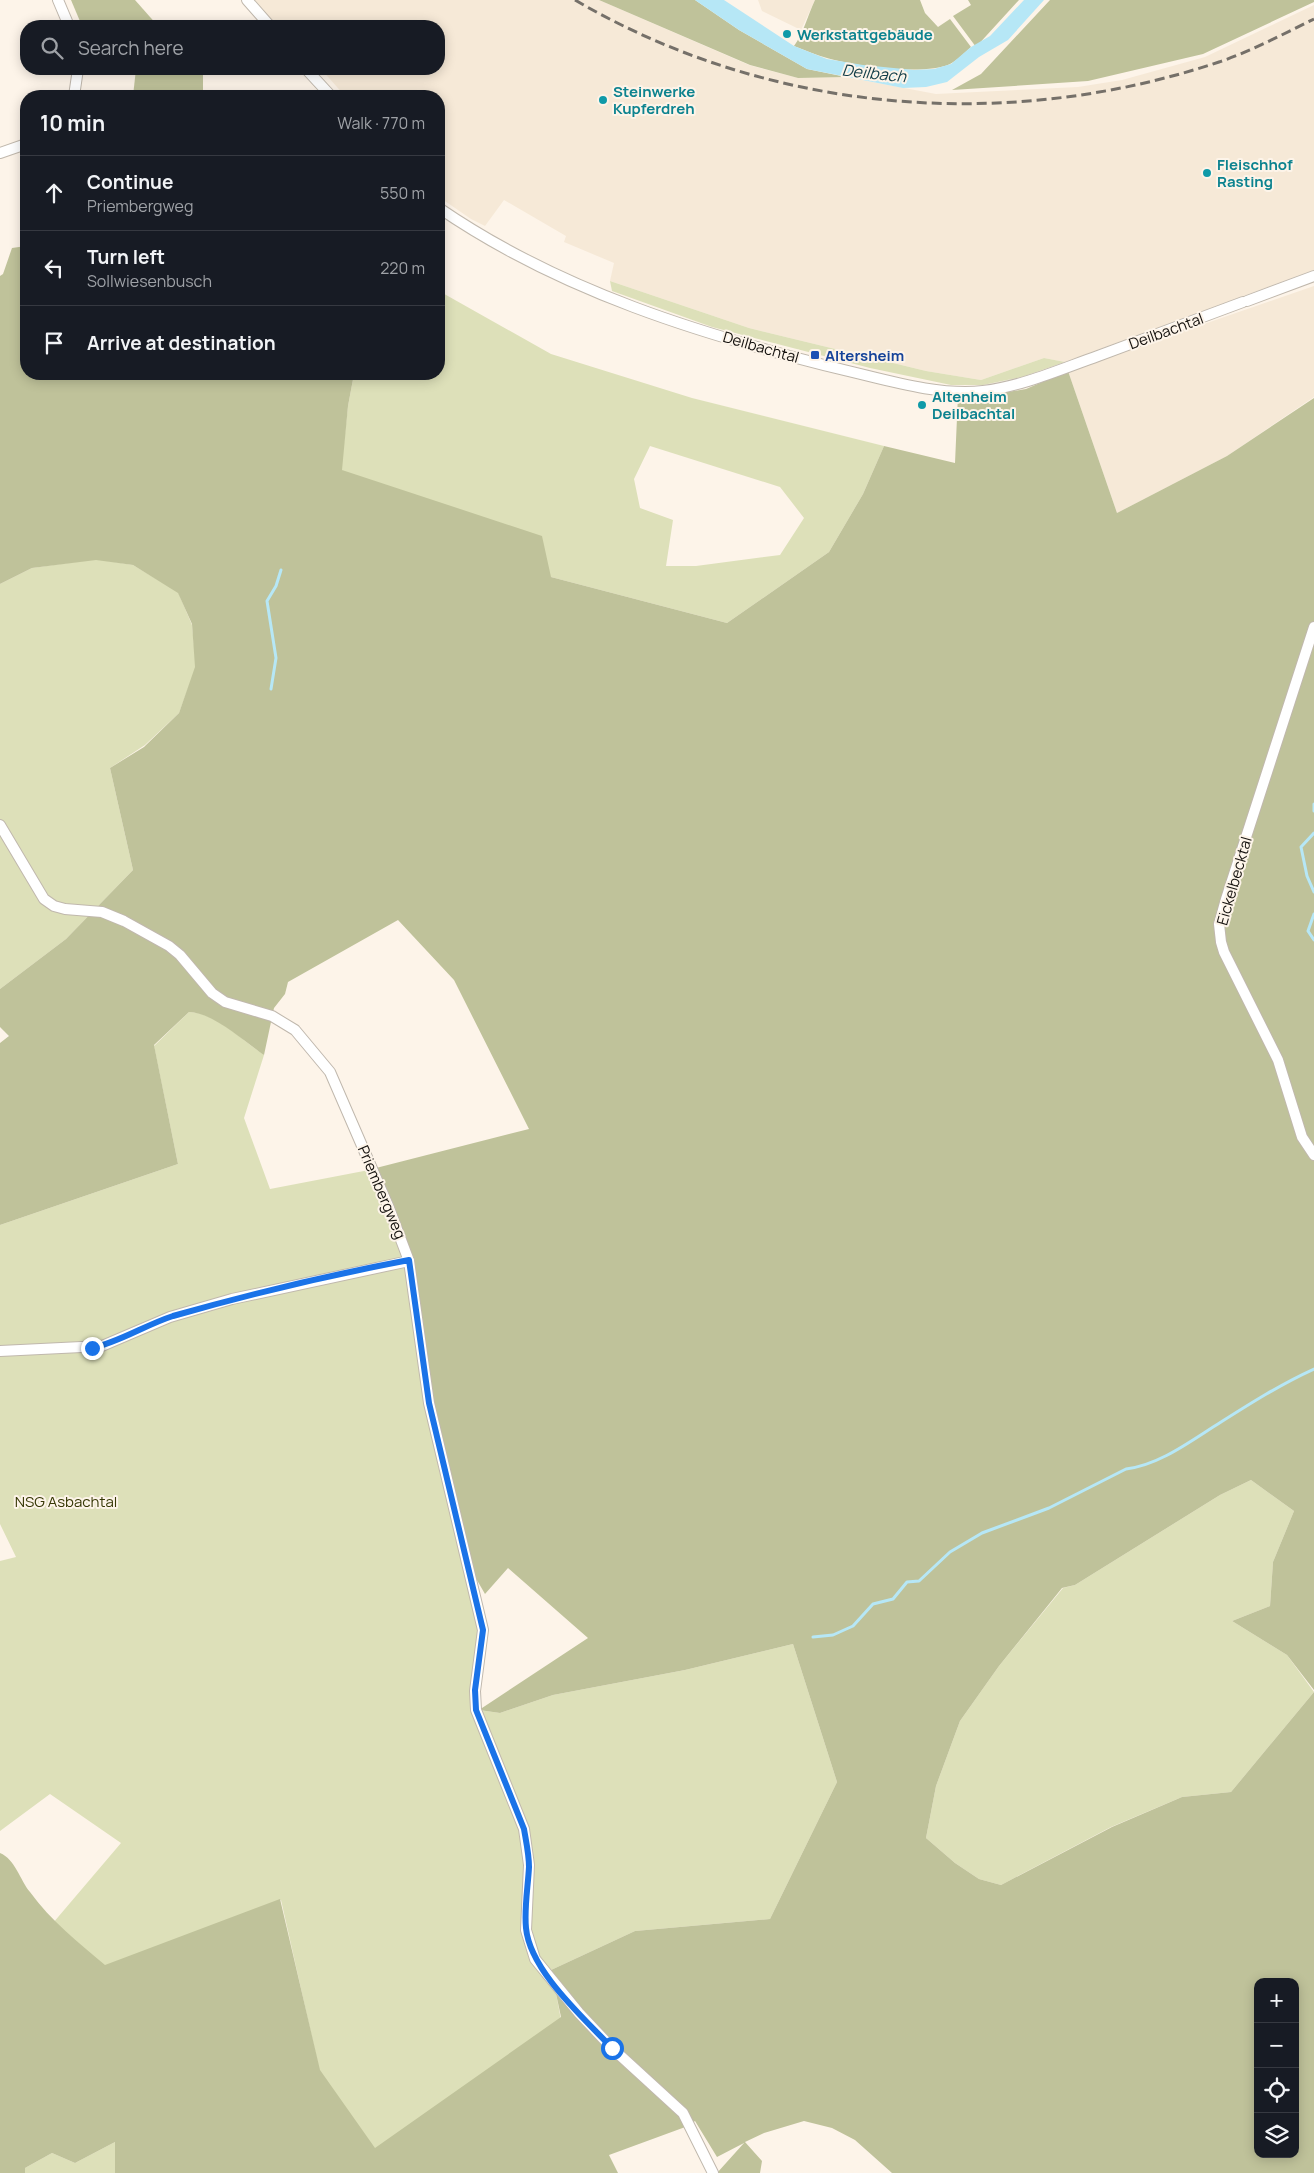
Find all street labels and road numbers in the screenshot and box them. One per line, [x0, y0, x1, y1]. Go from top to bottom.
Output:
street label: Deilbachtal [1126, 308, 1206, 354]
street label: Deilbachtal [721, 326, 801, 368]
street label: Eickelbecktal [1211, 834, 1257, 928]
street label: Priembergweg [353, 1142, 411, 1242]

